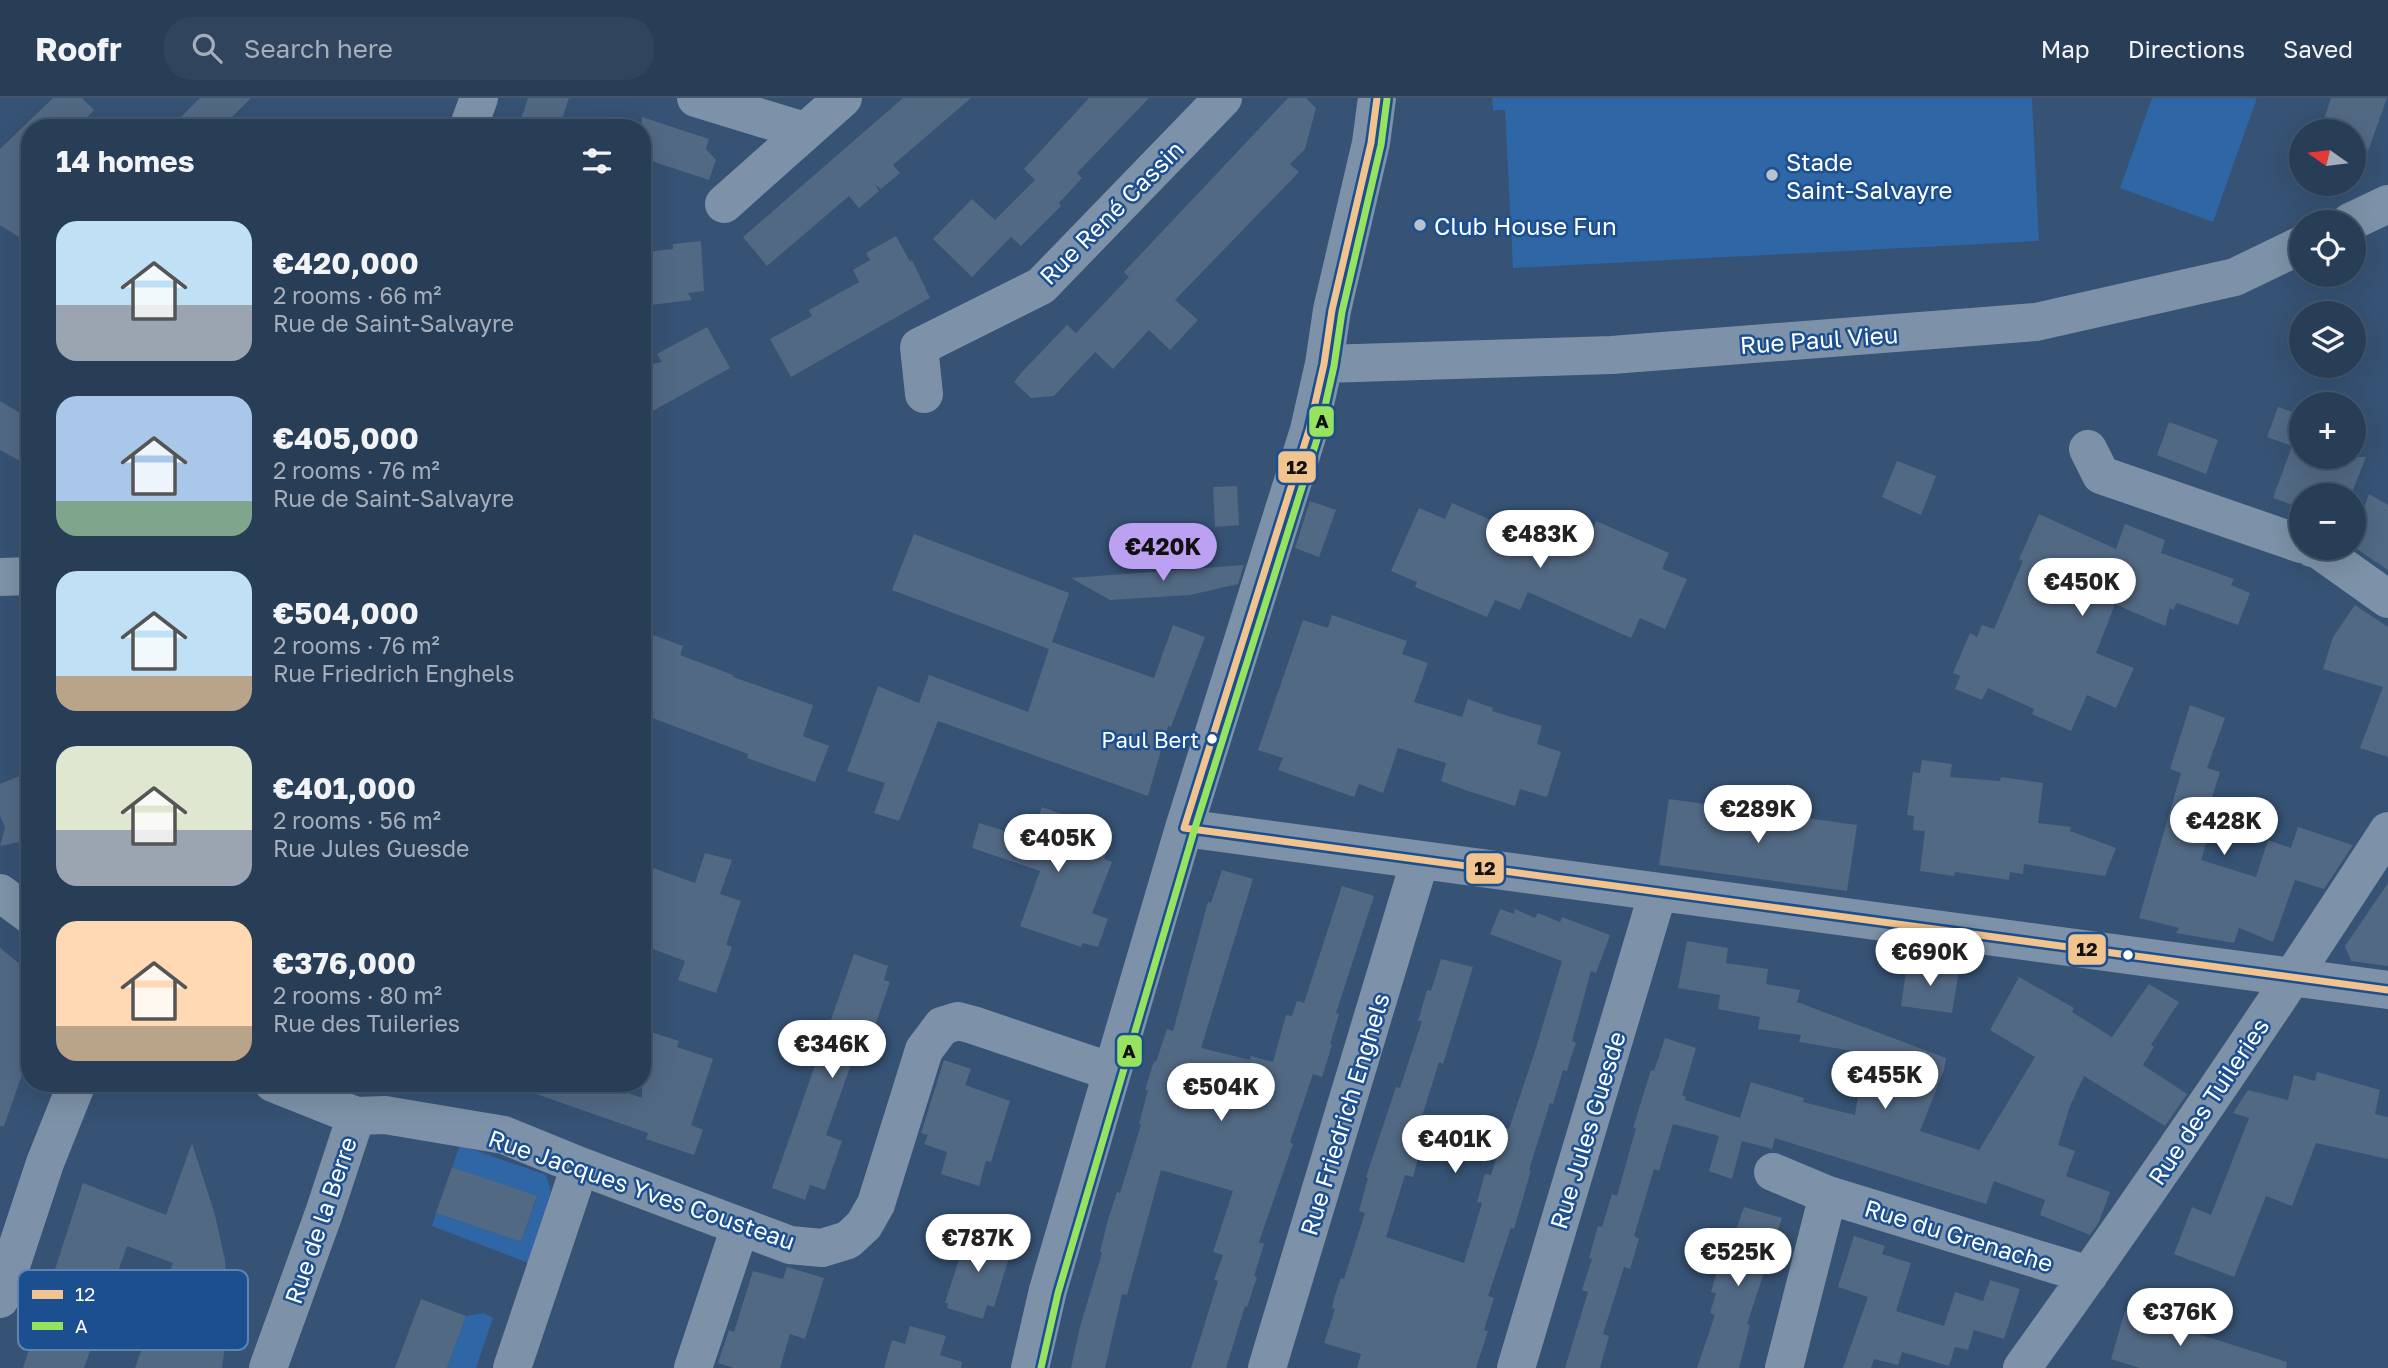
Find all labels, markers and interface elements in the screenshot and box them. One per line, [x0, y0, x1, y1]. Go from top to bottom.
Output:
search box [164, 17, 654, 80]
text: Roofr [35, 29, 122, 68]
icon: search [188, 29, 226, 67]
text: Search here [244, 33, 393, 64]
text: Map [2041, 34, 2090, 63]
text: Directions [2128, 34, 2245, 63]
text: Saved [2283, 34, 2353, 63]
north arrow [2289, 119, 2366, 196]
map controls [2289, 119, 2366, 560]
street label: Rue René Cassin [1033, 134, 1189, 290]
icon: filters [578, 142, 616, 180]
text: 14 homes [56, 143, 195, 179]
place label: Stade Saint-Salvayre [1786, 147, 1953, 204]
marker: Stade Saint-Salvayre [1764, 167, 1780, 183]
button: locate [2289, 210, 2366, 287]
place label: Club House Fun [1434, 211, 1617, 240]
marker: Club House Fun [1412, 217, 1428, 233]
text: €420,000 [273, 245, 419, 281]
icon: home [112, 249, 196, 333]
text: 2 rooms · 66 m² [273, 281, 442, 309]
button: layers [2289, 301, 2366, 378]
text: Rue de Saint-Salvayre [273, 309, 514, 337]
street label: Rue Paul Vieu [1739, 319, 1899, 359]
button: + [2289, 392, 2366, 469]
line badge: A [1308, 405, 1335, 438]
text: A [1315, 409, 1329, 432]
text: €405,000 [273, 420, 419, 456]
icon: home [112, 424, 196, 508]
line badge: 12 [1277, 450, 1317, 484]
text: 12 [1286, 455, 1308, 478]
text: 2 rooms · 76 m² [273, 456, 440, 484]
button: − [2289, 483, 2366, 560]
text: Rue de Saint-Salvayre [273, 484, 514, 512]
pin: €483K [1491, 510, 1589, 570]
text: €483K [1502, 519, 1578, 547]
pin: €420K [1114, 524, 1212, 583]
text: €420K [1125, 532, 1201, 560]
pin: €450K [2033, 559, 2131, 618]
text: €450K [2044, 567, 2120, 595]
text: €504,000 [273, 595, 419, 631]
icon: home [112, 599, 196, 683]
text: 2 rooms · 76 m² [273, 631, 440, 659]
text: Rue Friedrich Enghels [273, 659, 514, 687]
place label: Paul Bert [1101, 726, 1199, 753]
marker: Paul Bert [1205, 732, 1219, 746]
text: €401,000 [273, 770, 416, 806]
icon: home [112, 774, 196, 858]
pin: €289K [1709, 786, 1807, 845]
text: €289K [1720, 794, 1796, 822]
pin: €428K [2175, 798, 2273, 857]
text: 2 rooms · 56 m² [273, 806, 441, 834]
text: €428K [2186, 806, 2262, 834]
pin: €405K [1009, 814, 1107, 874]
text: €405K [1020, 823, 1096, 851]
text: Rue Jules Guesde [273, 834, 469, 862]
line badge: 12 [1465, 852, 1505, 885]
text: 12 [1474, 856, 1496, 879]
pin: €690K [1881, 928, 1979, 988]
line badge: 12 [2067, 933, 2107, 966]
text: €690K [1891, 937, 1969, 965]
text: 12 [2076, 937, 2098, 960]
text: €376,000 [273, 945, 416, 981]
unlabelled marker [2121, 948, 2135, 962]
icon: home [112, 949, 196, 1033]
text: 2 rooms · 80 m² [273, 981, 442, 1009]
street label: Rue Friedrich Enghels [1293, 989, 1395, 1239]
text: Rue des Tuileries [273, 1009, 460, 1037]
street label: Rue des Tuileries [2141, 1012, 2275, 1190]
pin: €346K [783, 1020, 881, 1080]
street label: Rue Jules Guesde [1543, 1028, 1631, 1232]
text: €346K [794, 1029, 870, 1057]
line badge: A [1116, 1034, 1143, 1068]
text: A [1122, 1039, 1136, 1062]
pin: €455K [1836, 1052, 1934, 1111]
text: €455K [1847, 1060, 1923, 1088]
pin: €504K [1172, 1063, 1270, 1123]
text: €504K [1183, 1072, 1259, 1100]
pin: €401K [1406, 1116, 1504, 1175]
street label: Rue Jacques Yves Cousteau [485, 1123, 799, 1255]
text: €401K [1418, 1124, 1492, 1152]
street label: Rue de la Berre [278, 1133, 362, 1307]
street label: Rue du Grenache [1861, 1193, 2057, 1277]
pin: €787K [929, 1214, 1027, 1274]
text: €787K [942, 1223, 1014, 1251]
pin: €525K [1689, 1228, 1787, 1288]
text: €525K [1701, 1237, 1775, 1265]
legend [18, 1270, 248, 1350]
text: 12 [75, 1282, 95, 1305]
pin: €376K [2131, 1288, 2229, 1348]
text: €376K [2143, 1297, 2217, 1325]
text: A [75, 1314, 88, 1337]

